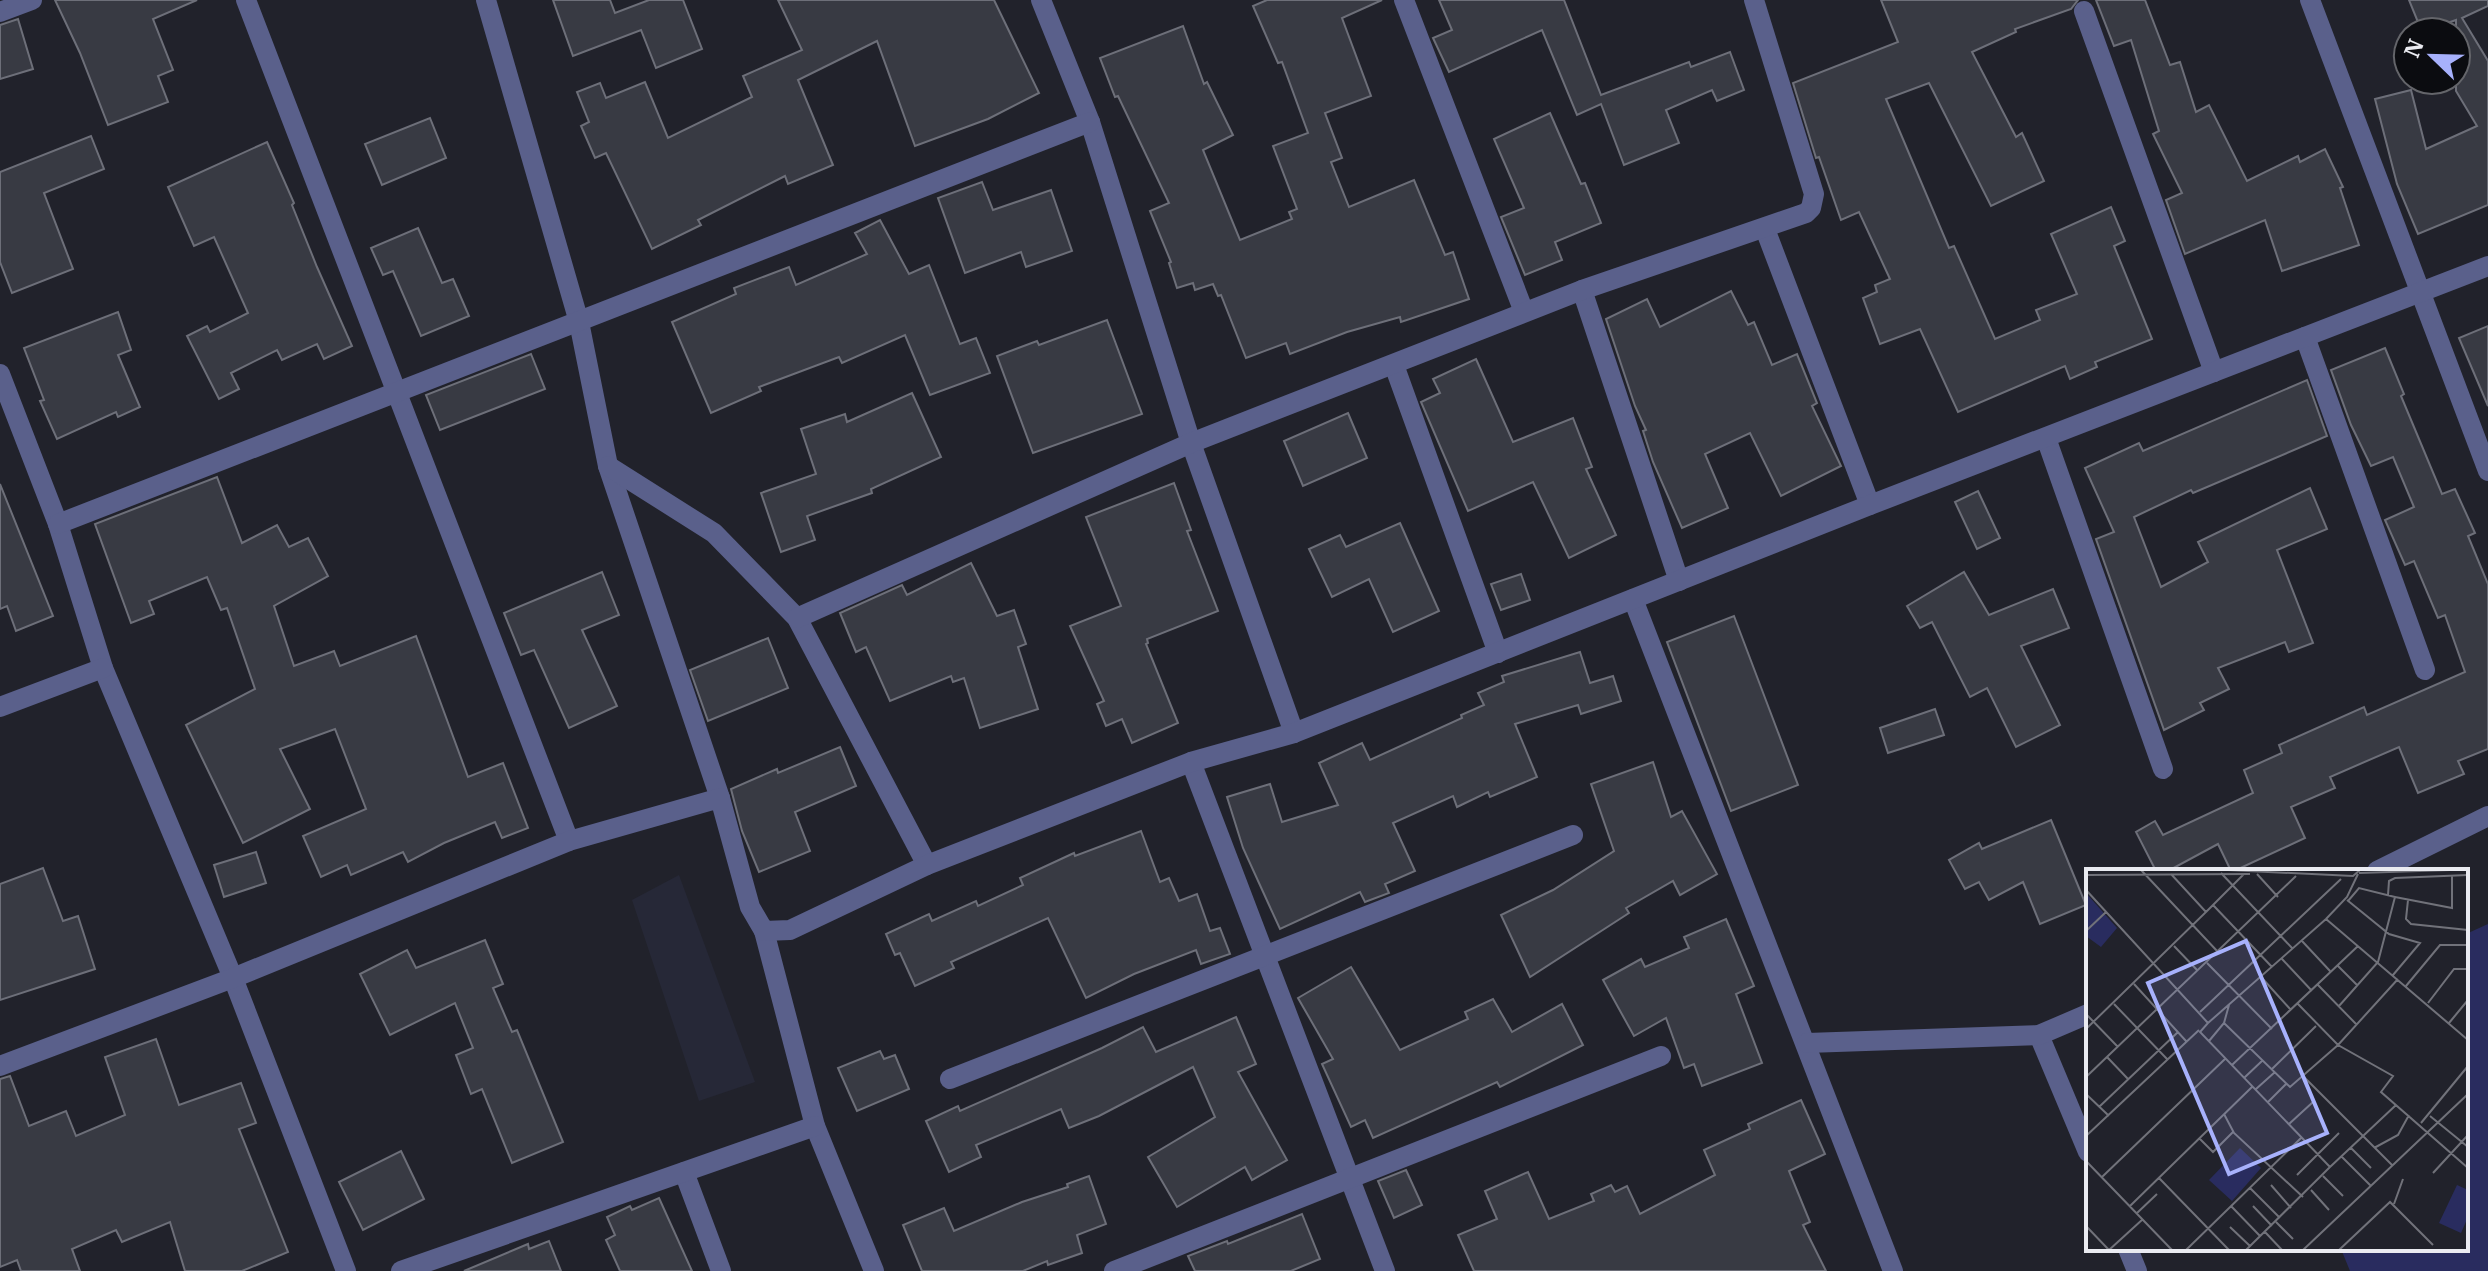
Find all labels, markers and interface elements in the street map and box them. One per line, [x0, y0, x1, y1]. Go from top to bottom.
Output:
north arrow [2392, 16, 2472, 96]
text: N [2396, 34, 2430, 62]
inset map [2086, 869, 2468, 1251]

